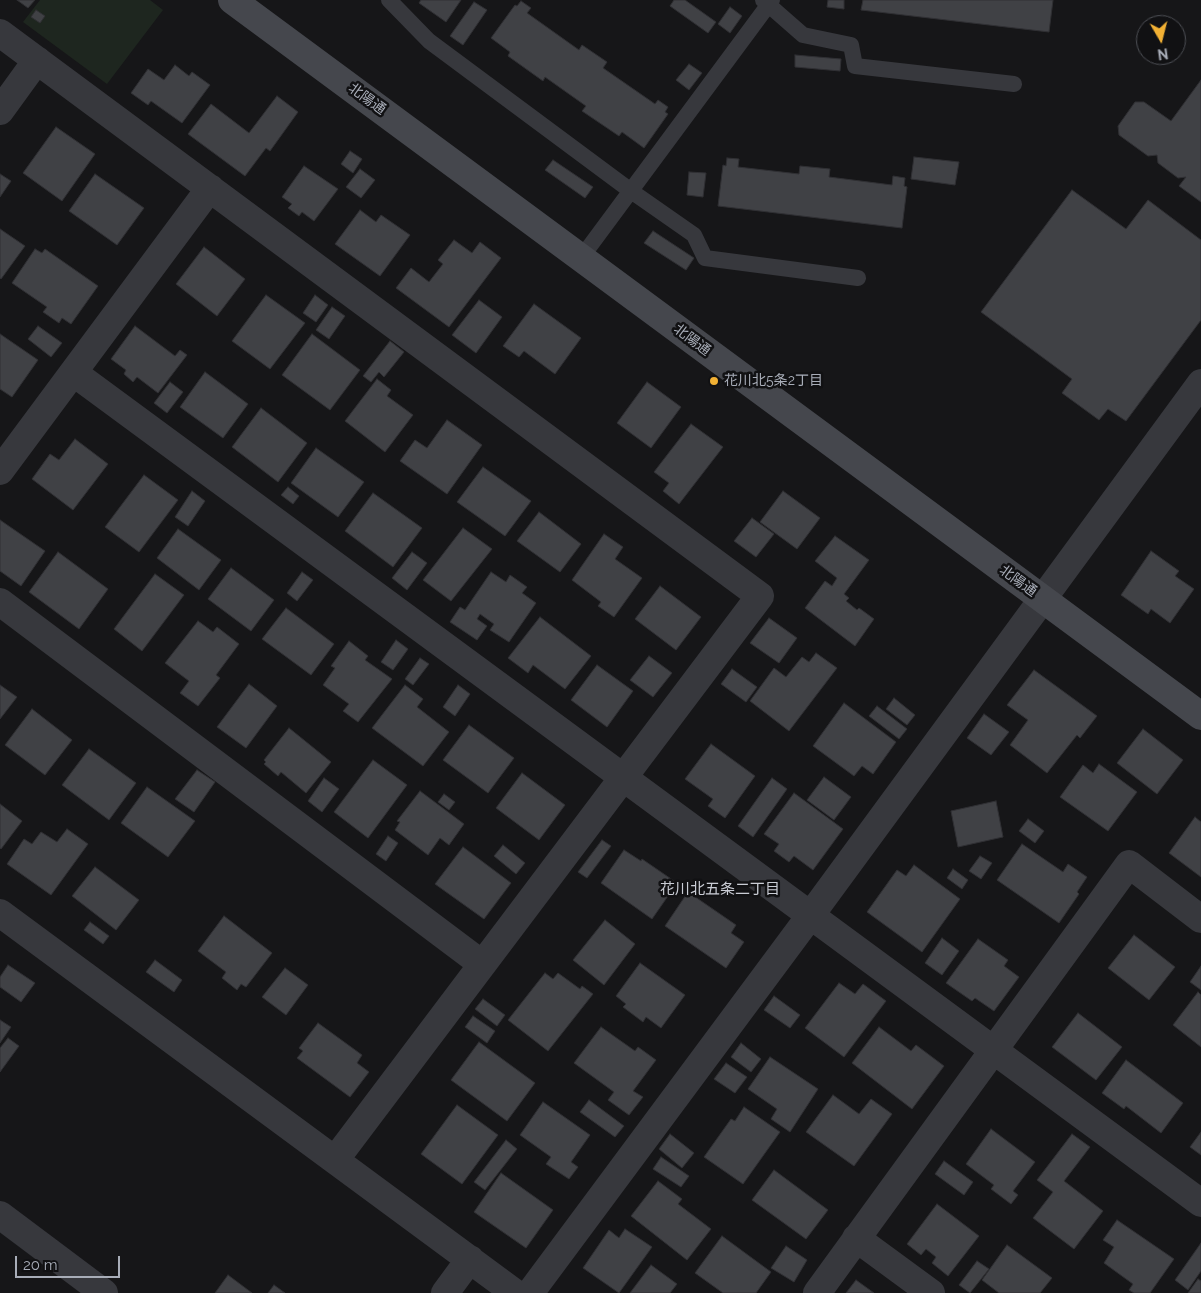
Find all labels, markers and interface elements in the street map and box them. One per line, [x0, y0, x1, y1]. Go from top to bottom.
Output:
north arrow [1136, 15, 1186, 65]
text: N [1157, 45, 1169, 63]
street label: 北陽通 [345, 80, 389, 118]
street label: 北陽通 [670, 321, 714, 359]
place label: 花川北5条2丁目 [724, 373, 823, 389]
marker: 花川北5条2丁目 [708, 375, 720, 387]
street label: 北陽通 [996, 562, 1040, 600]
district label: 花川北五条二丁目 [660, 880, 780, 898]
scale bar [18, 1246, 122, 1278]
text: 20 m [23, 1256, 58, 1274]

